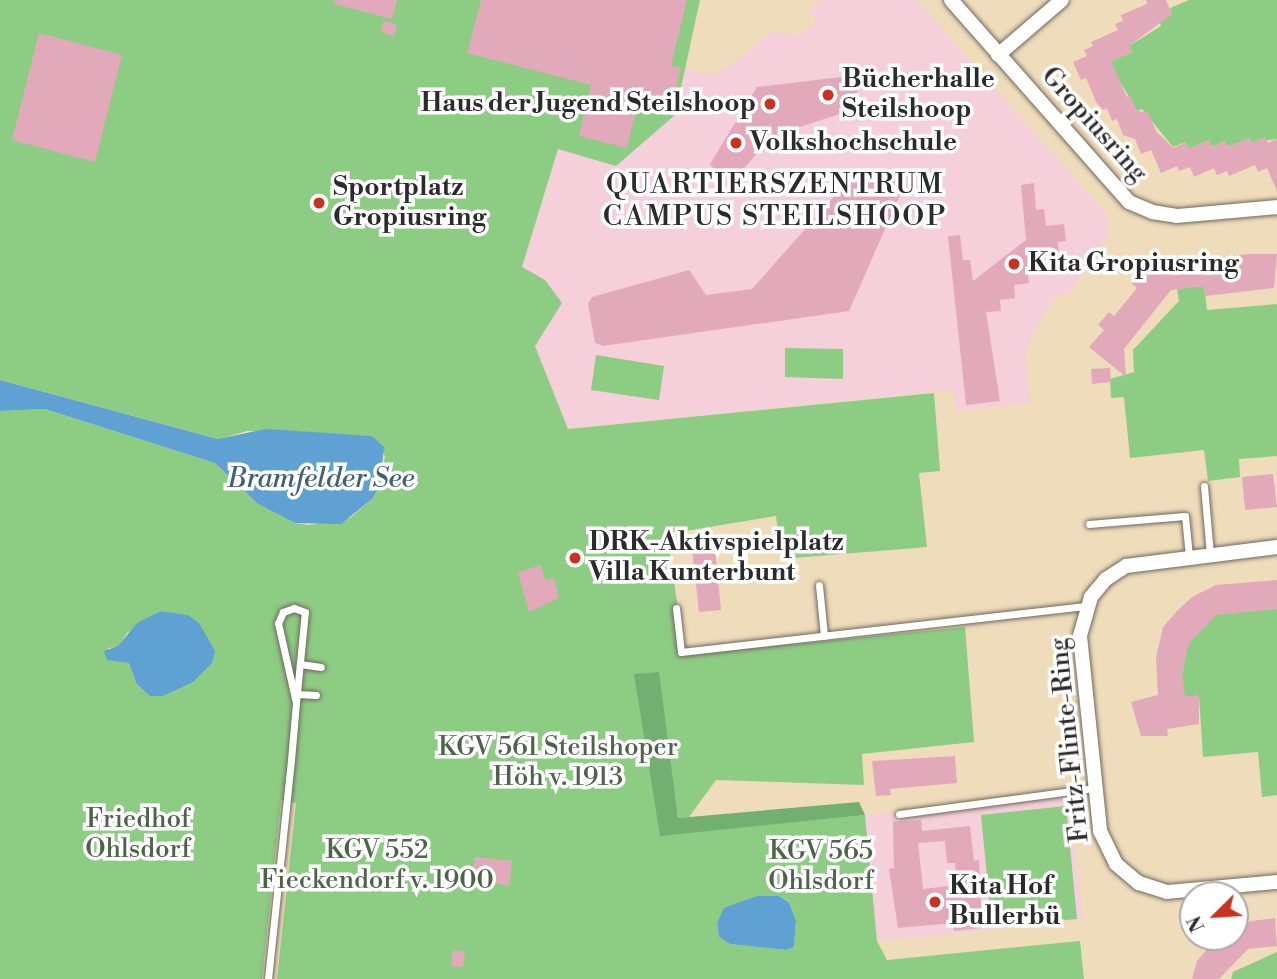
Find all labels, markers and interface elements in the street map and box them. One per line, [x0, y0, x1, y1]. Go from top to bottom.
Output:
street label: Gropiusring [1034, 61, 1154, 189]
place label: Bücherhalle Steilshoop [842, 64, 995, 126]
marker: Bücherhalle Steilshoop [820, 87, 836, 103]
place label: Haus der Jugend Steilshoop [421, 88, 756, 120]
marker: Haus der Jugend Steilshoop [762, 96, 778, 112]
place label: Volkshochschule [750, 127, 957, 159]
marker: Volkshochschule [728, 135, 744, 151]
district label: QUARTIERSZENTRUM CAMPUS STEILSHOOP [605, 168, 945, 234]
place label: Sportplatz Gropiusring [333, 172, 486, 234]
marker: Sportplatz Gropiusring [311, 195, 327, 211]
place label: Kita Gropiusring [1028, 248, 1239, 280]
marker: Kita Gropiusring [1006, 256, 1022, 272]
water label: Bramfelder See [227, 462, 415, 496]
place label: DRK-Aktivspielplatz Villa Kunterbunt [589, 527, 844, 588]
marker: DRK-Aktivspielplatz Villa Kunterbunt [567, 550, 583, 566]
street label: Fritz-Flinte-Ring [1044, 636, 1096, 844]
park label: KGV 561 Steilshoper Höh v. 1913 [438, 732, 678, 794]
park label: Friedhof Ohlsdorf [85, 804, 191, 866]
park label: KGV 552 Fieckendorf v. 1900 [260, 835, 494, 896]
park label: KGV 565 Ohlsdorf [768, 836, 874, 898]
place label: Kita Hof Bullerbü [949, 871, 1060, 932]
north arrow [1179, 881, 1249, 951]
marker: Kita Hof Bullerbü [927, 894, 943, 910]
text: N [1183, 912, 1211, 935]

